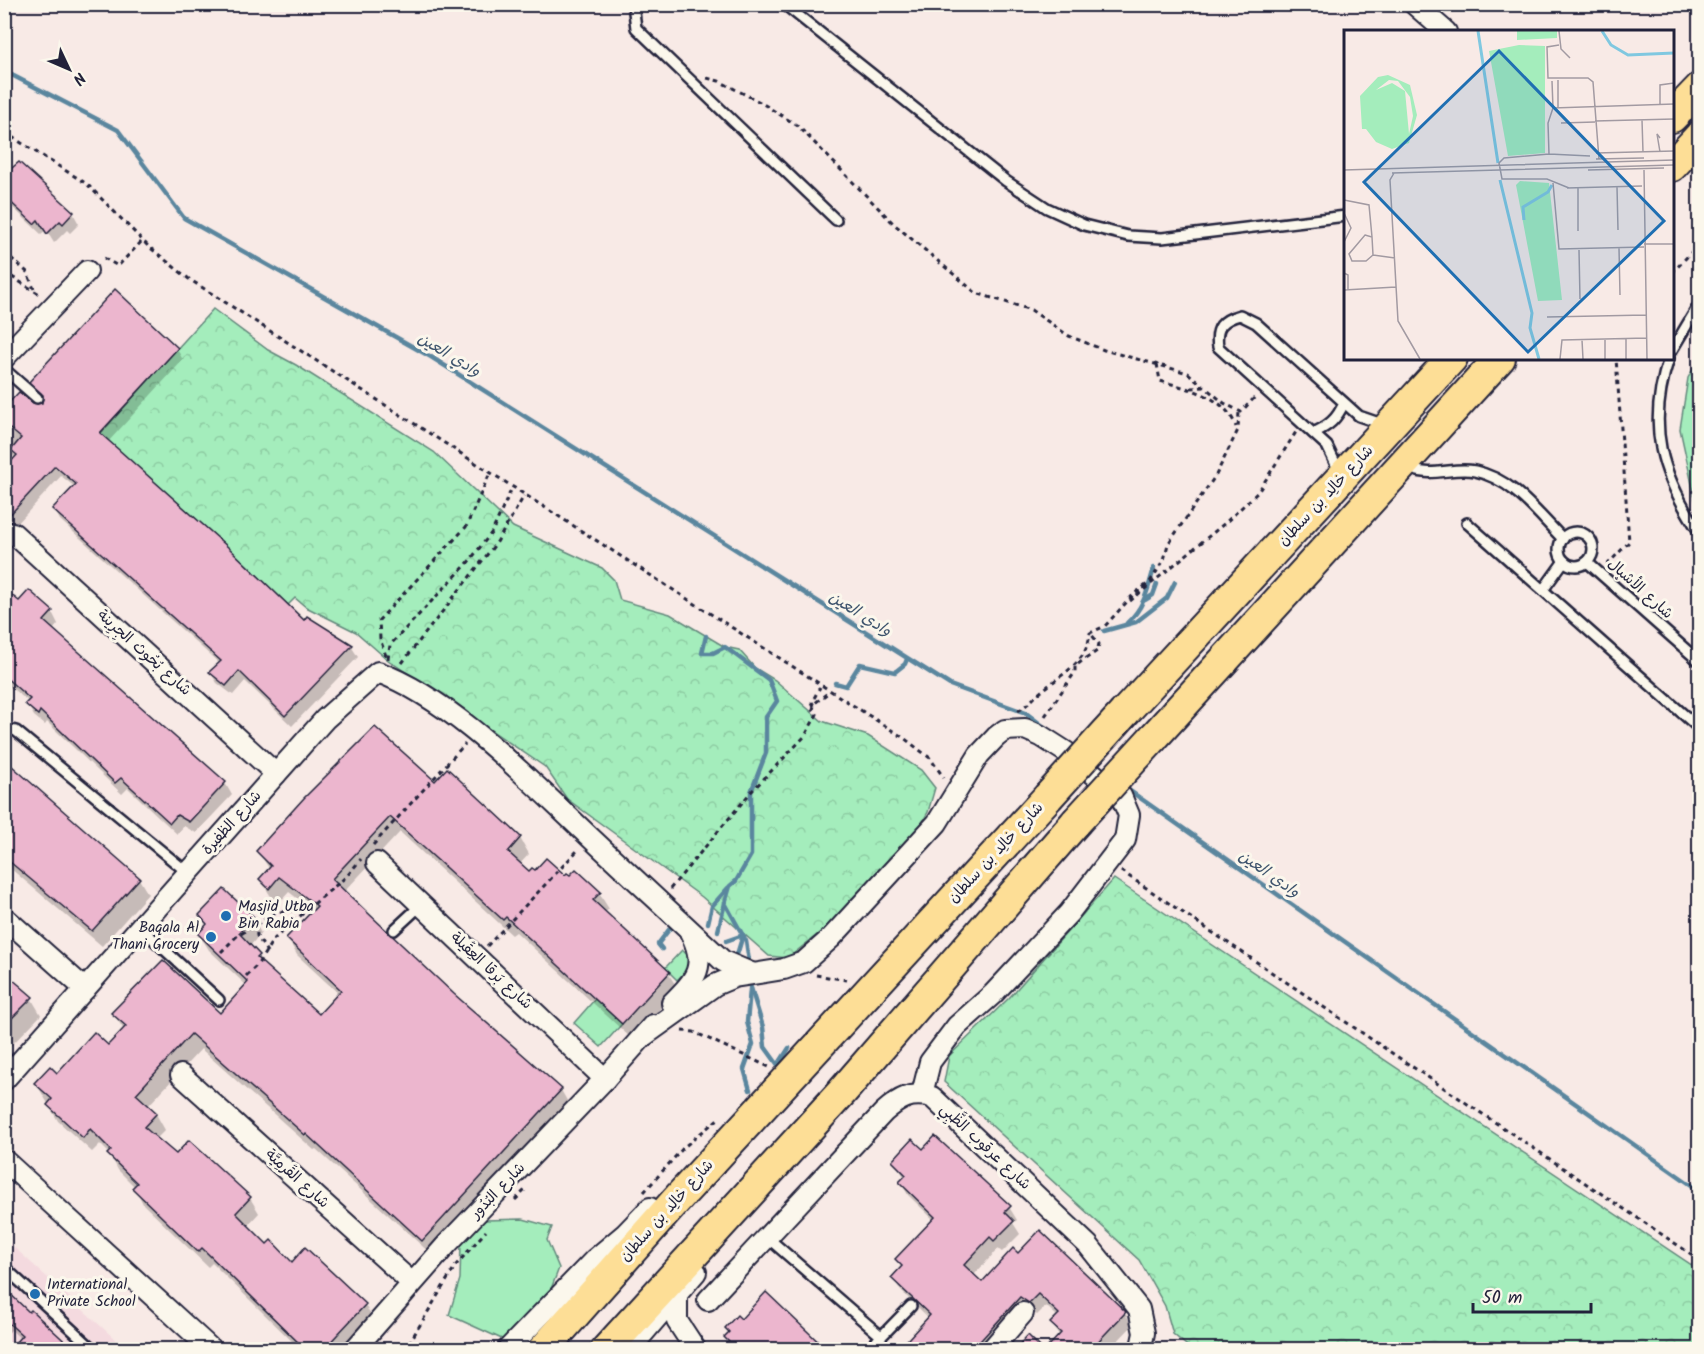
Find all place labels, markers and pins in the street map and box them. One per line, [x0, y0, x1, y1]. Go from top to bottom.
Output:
place label: Masjid Utba Bin Rabia [238, 895, 314, 936]
marker: Masjid Utba Bin Rabia [219, 909, 233, 923]
place label: Baqala Al Thani Grocery [112, 916, 200, 957]
marker: Baqala Al Thani Grocery [204, 930, 218, 944]
place label: International Private School [47, 1273, 136, 1314]
marker: International Private School [28, 1287, 42, 1301]

